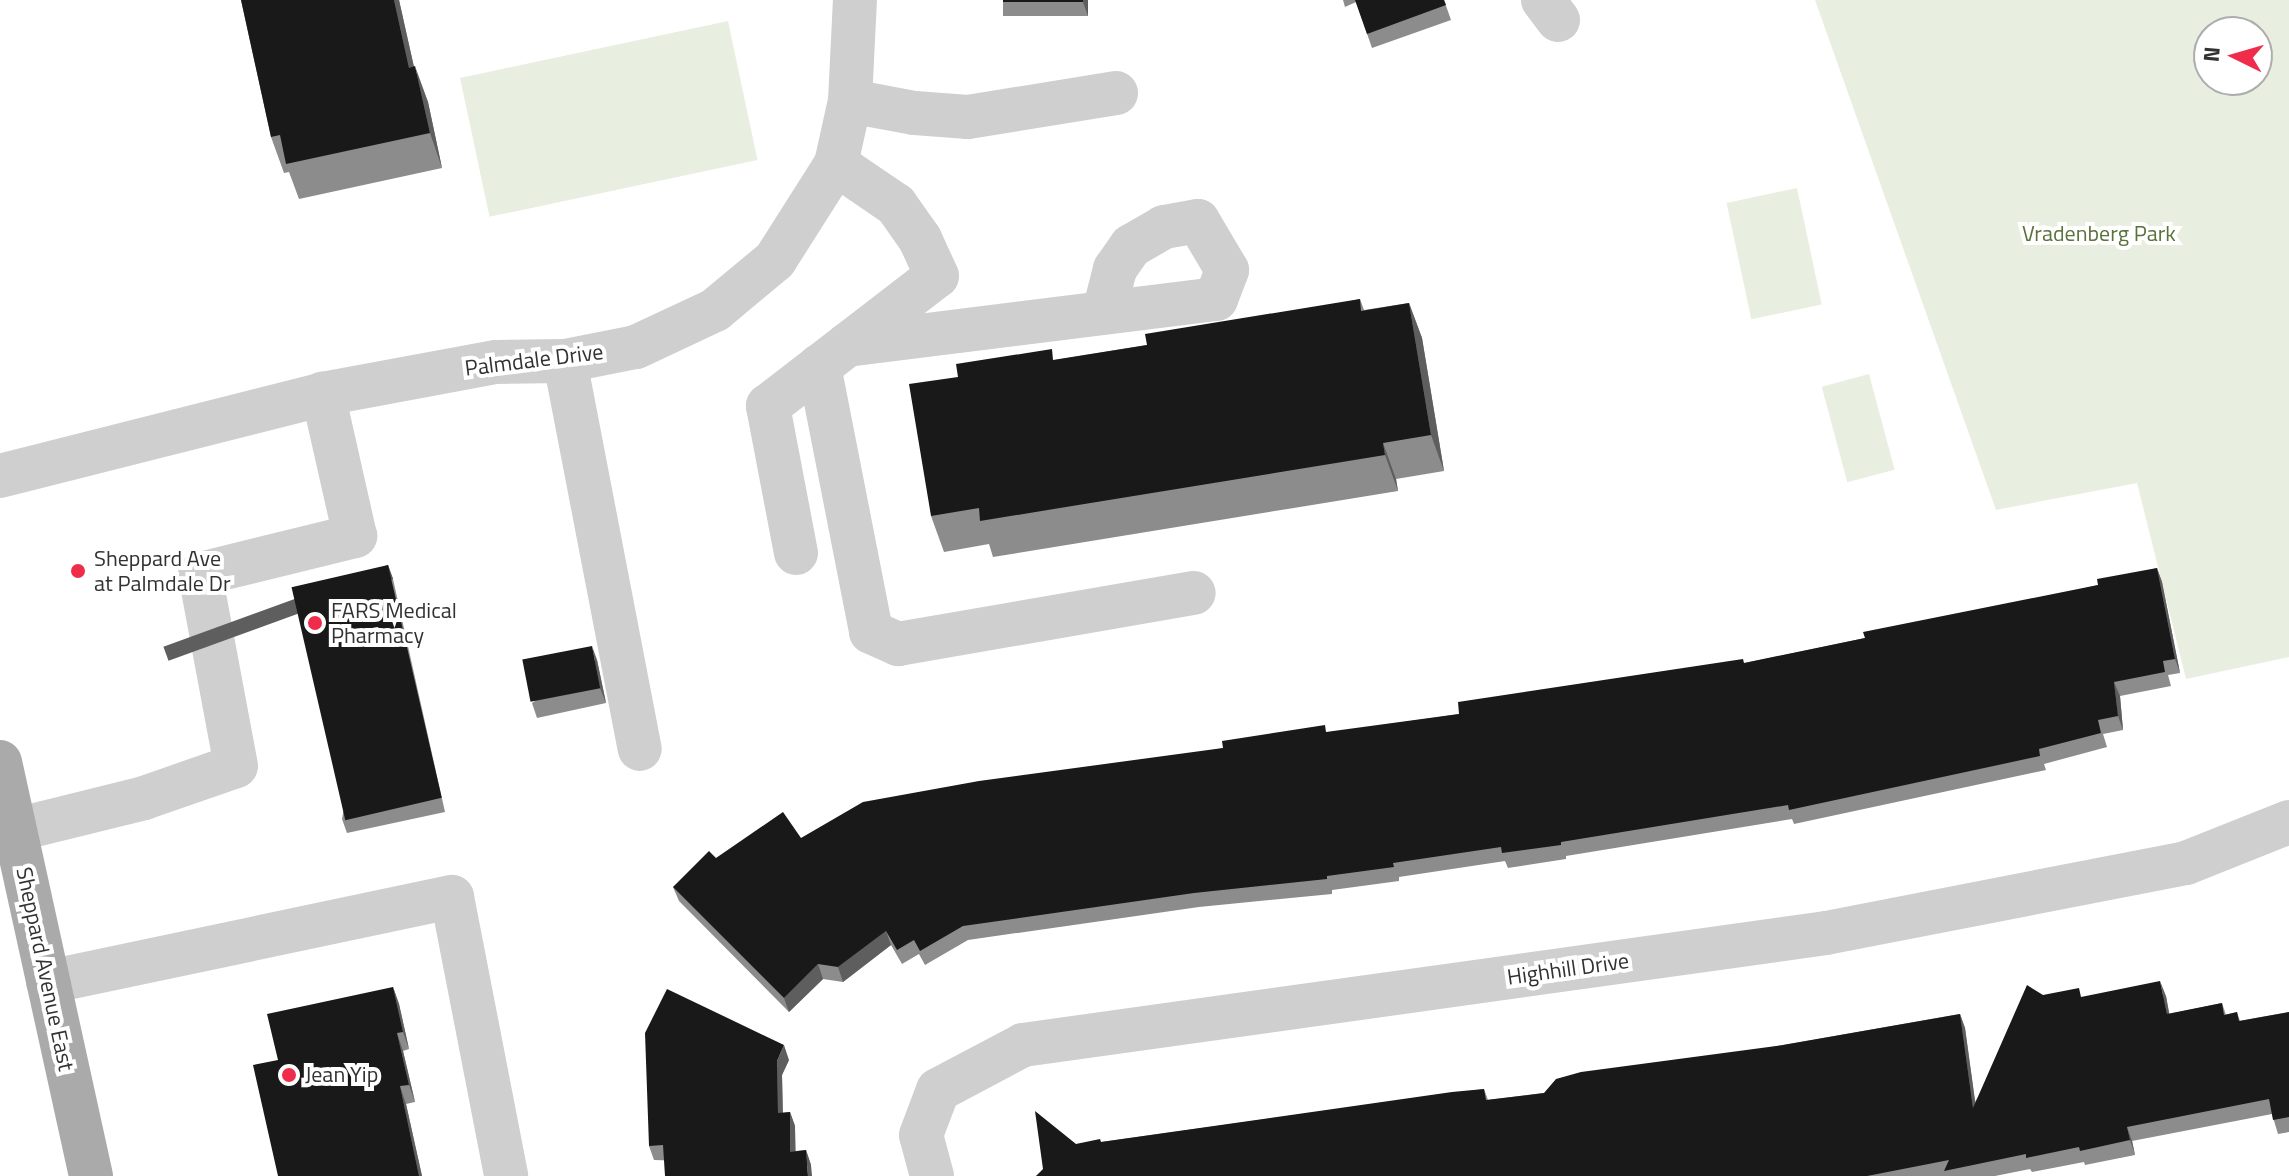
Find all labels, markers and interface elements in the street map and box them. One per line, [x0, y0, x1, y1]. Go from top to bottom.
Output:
north arrow [2193, 16, 2273, 96]
text: N [2193, 45, 2229, 63]
park label: Vradenberg Park [2022, 221, 2176, 247]
street label: Palmdale Drive [463, 338, 605, 382]
place label: Sheppard Ave at Palmdale Dr [94, 545, 231, 596]
marker: Sheppard Ave at Palmdale Dr [69, 562, 87, 580]
place label: FARS Medical Pharmacy [331, 597, 457, 648]
marker: FARS Medical Pharmacy [306, 614, 324, 632]
street label: Sheppard Avenue East [11, 865, 79, 1073]
street label: Highhill Drive [1505, 947, 1631, 991]
place label: Jean Yip [305, 1062, 378, 1088]
marker: Jean Yip [280, 1066, 298, 1084]

